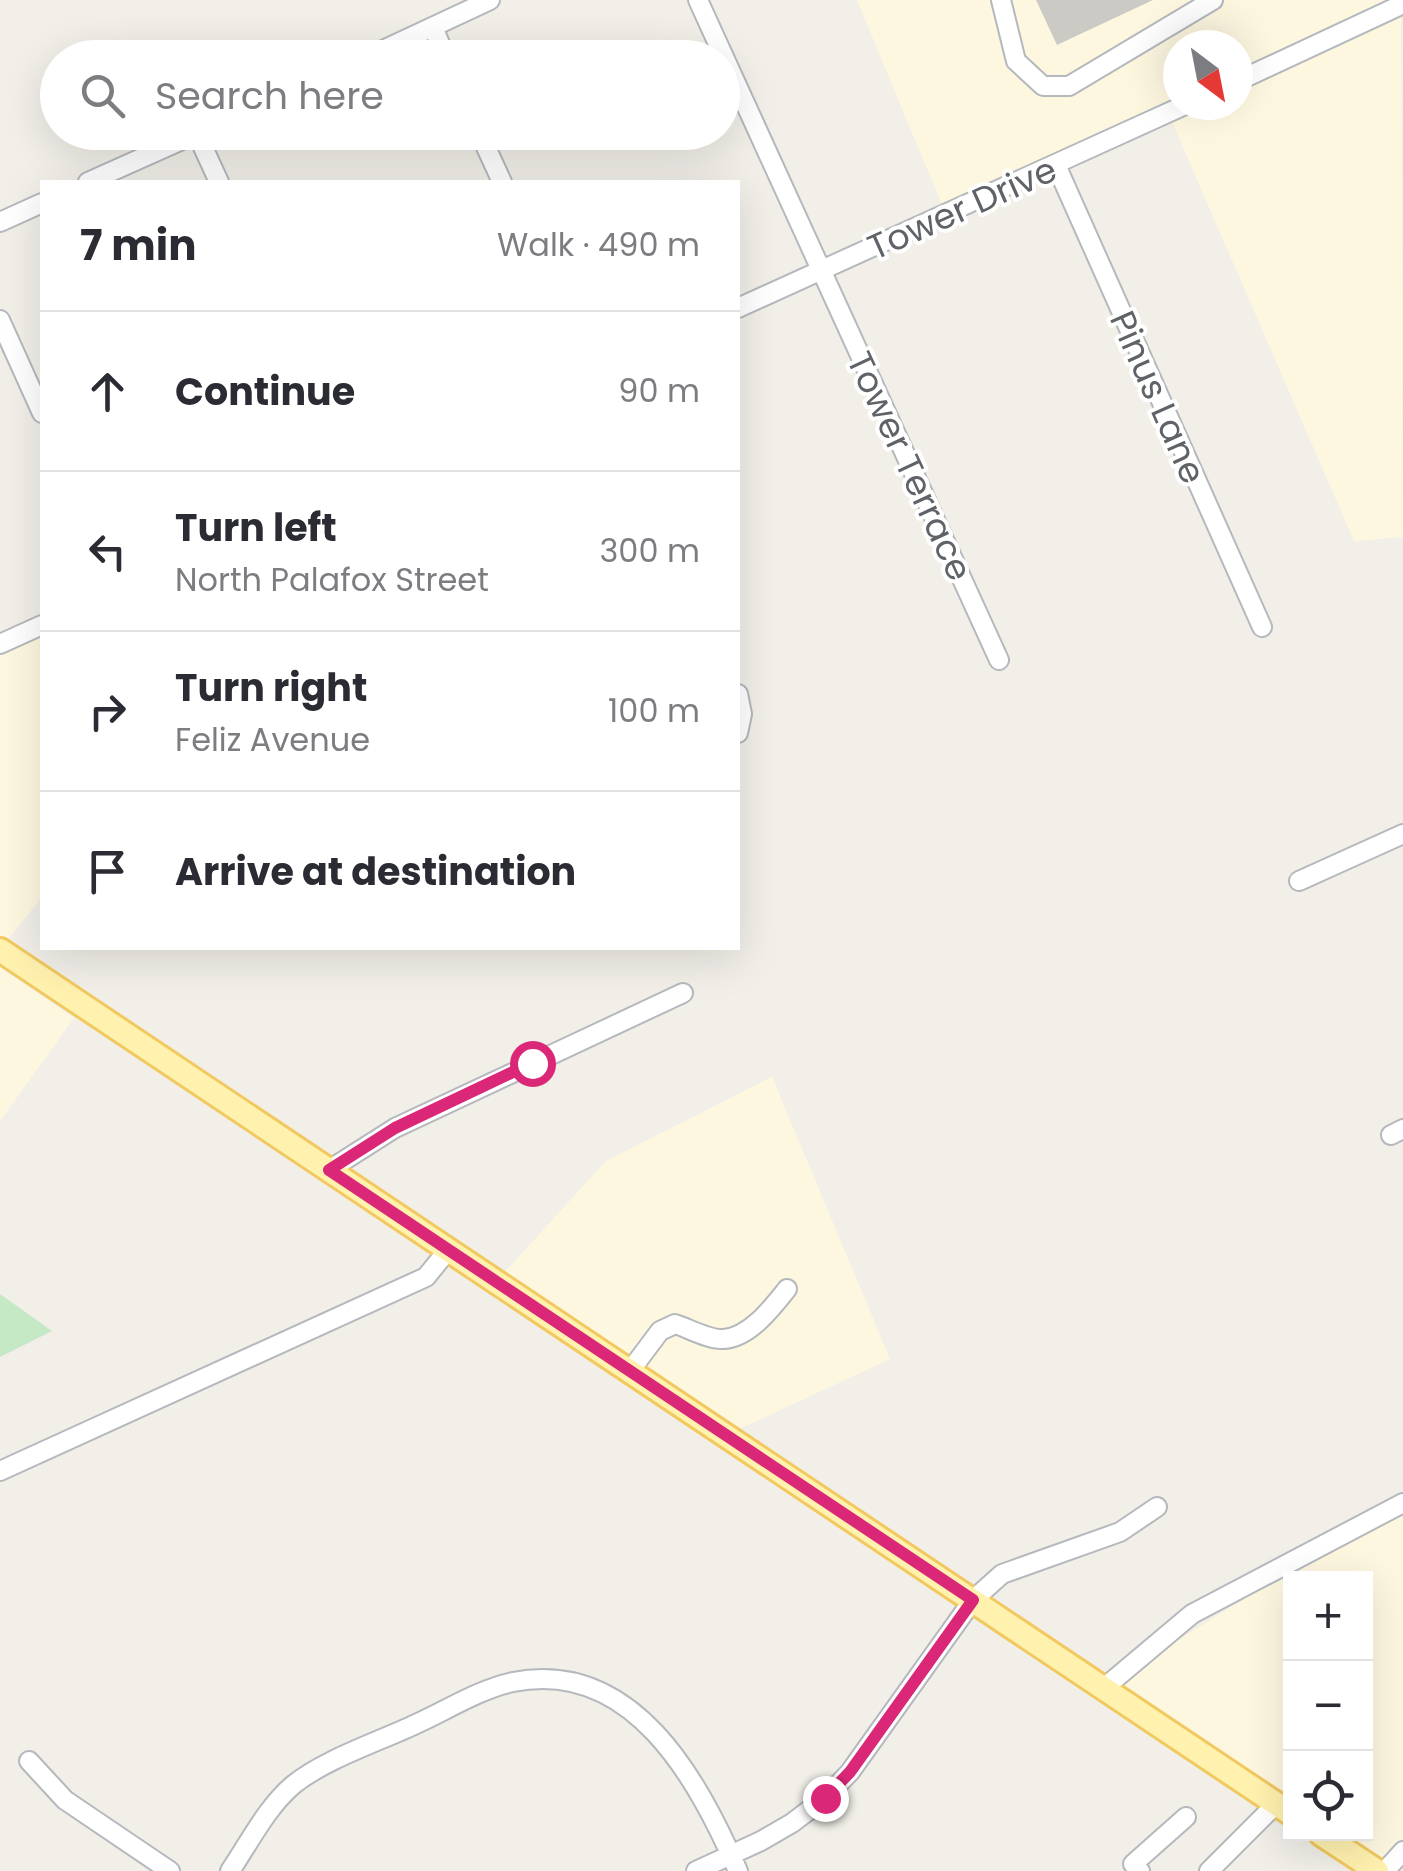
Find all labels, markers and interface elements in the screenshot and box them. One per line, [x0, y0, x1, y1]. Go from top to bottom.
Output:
north arrow [1163, 30, 1253, 120]
search box [40, 40, 740, 150]
icon: search [75, 68, 130, 123]
text: Search here [155, 69, 384, 122]
street label: Tower Drive [860, 145, 1064, 271]
text: 7 min [80, 216, 197, 275]
text: Walk · 490 m [497, 222, 700, 267]
street label: Pinus Lane [1098, 303, 1218, 491]
street label: Tower Terrace [835, 343, 985, 589]
icon: ahead [80, 364, 135, 419]
text: Continue [175, 365, 355, 418]
text: 90 m [618, 368, 700, 413]
text: Turn left [175, 501, 337, 554]
icon: left [80, 524, 135, 579]
text: 300 m [599, 528, 700, 573]
text: North Palafox Street [175, 557, 489, 602]
text: Turn right [175, 661, 367, 714]
icon: right [80, 684, 135, 739]
text: 100 m [608, 688, 700, 733]
text: Feliz Avenue [175, 717, 370, 762]
icon: arrive [80, 844, 135, 899]
text: Arrive at destination [175, 845, 576, 898]
route start [510, 1041, 556, 1087]
map controls [1283, 1571, 1373, 1841]
button: + [1283, 1571, 1373, 1661]
button: − [1283, 1661, 1373, 1751]
button: locate [1283, 1751, 1373, 1841]
route end [803, 1776, 849, 1822]

